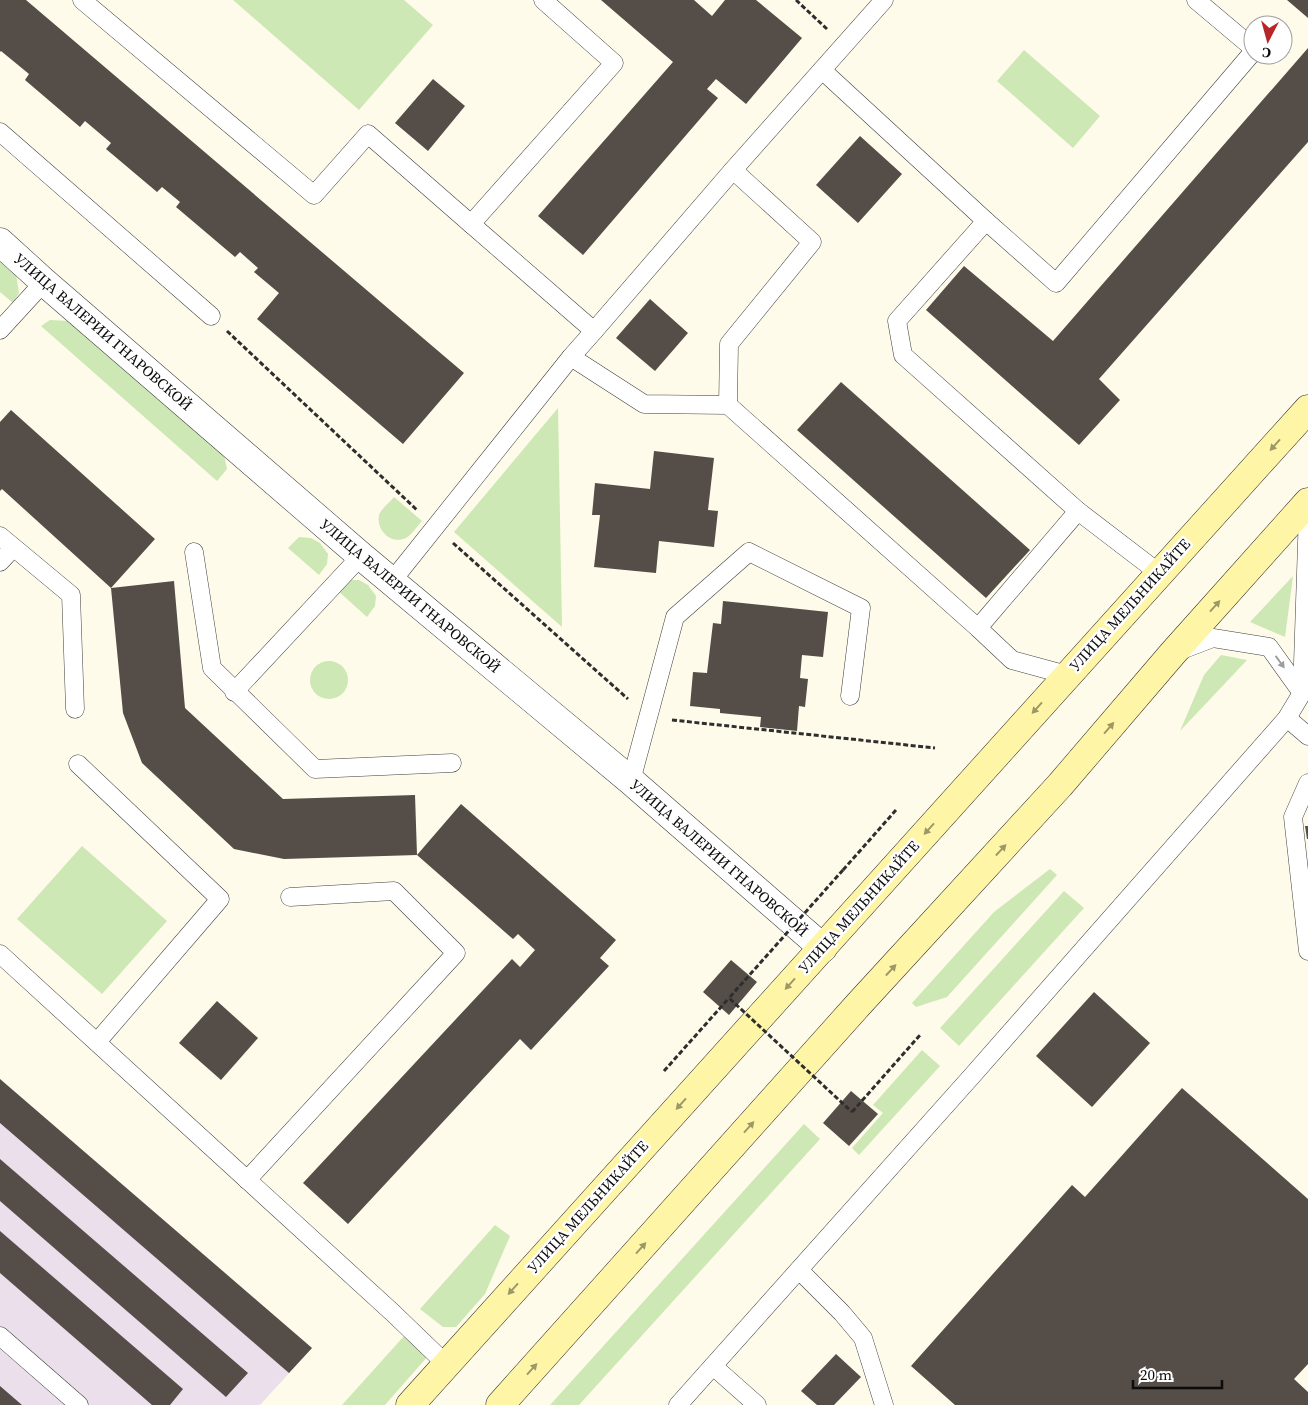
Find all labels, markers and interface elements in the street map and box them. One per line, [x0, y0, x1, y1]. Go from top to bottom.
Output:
north arrow [1243, 15, 1293, 65]
text: С [1261, 42, 1272, 63]
street label: УЛИЦА ВАЛЕРИИ ГНАРОВСКОЙ [10, 248, 197, 415]
one-way arrow [1269, 438, 1281, 450]
street label: УЛИЦА ВАЛЕРИИ ГНАРОВСКОЙ [315, 514, 505, 678]
street label: УЛИЦА МЕЛЬНИКАЙТЕ [1064, 534, 1195, 675]
one-way arrow [1209, 600, 1221, 612]
one-way arrow [1275, 655, 1285, 669]
one-way arrow [1031, 701, 1043, 713]
one-way arrow [1103, 722, 1114, 735]
street label: УЛИЦА ВАЛЕРИИ ГНАРОВСКОЙ [626, 774, 813, 941]
one-way arrow [923, 823, 935, 835]
street label: УЛИЦА МЕЛЬНИКАЙТЕ [793, 836, 924, 977]
one-way arrow [995, 844, 1007, 856]
one-way arrow [885, 964, 897, 976]
one-way arrow [784, 978, 796, 990]
one-way arrow [675, 1098, 687, 1110]
one-way arrow [743, 1121, 755, 1133]
street label: УЛИЦА МЕЛЬНИКАЙТЕ [522, 1136, 653, 1277]
one-way arrow [635, 1242, 647, 1254]
one-way arrow [507, 1283, 519, 1295]
scale bar [1133, 1358, 1222, 1390]
one-way arrow [526, 1363, 538, 1375]
text: 20 m [1140, 1364, 1172, 1385]

